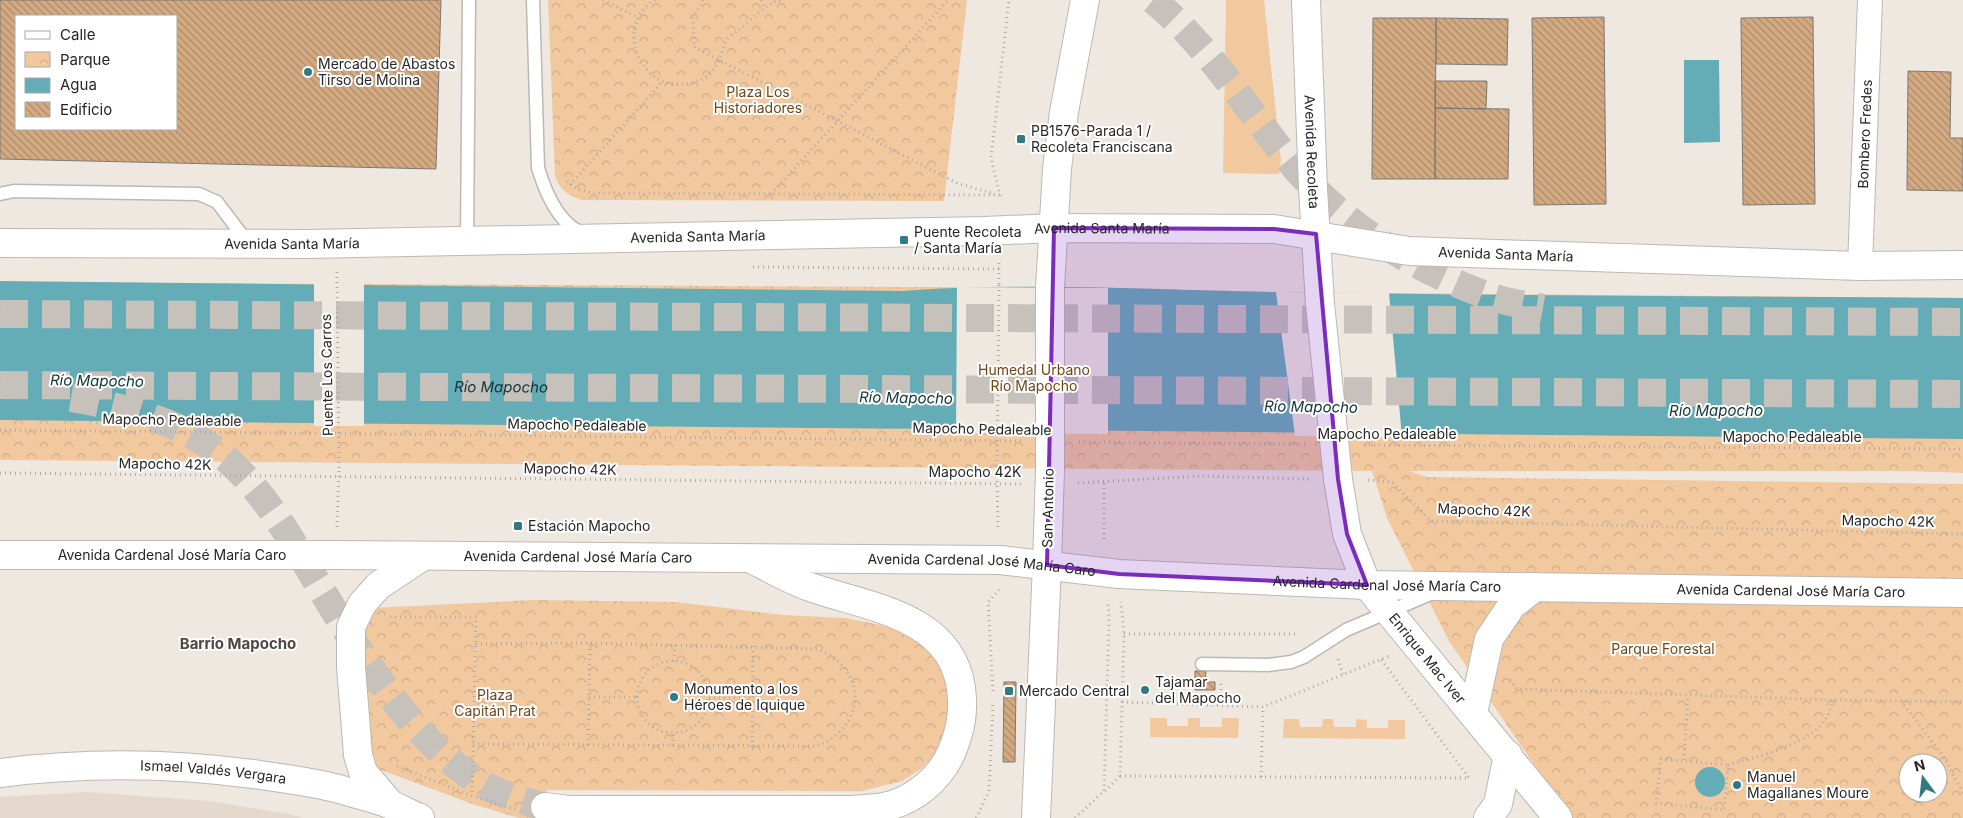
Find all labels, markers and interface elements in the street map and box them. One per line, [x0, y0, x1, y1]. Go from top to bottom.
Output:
legend [15, 15, 178, 130]
text: Calle [60, 25, 95, 44]
text: Parque [60, 50, 110, 69]
place label: Mercado de Abastos Tirso de Molina [318, 55, 455, 88]
marker: Mercado de Abastos Tirso de Molina [302, 66, 314, 78]
text: Agua [60, 75, 97, 94]
street label: Bombero Fredes [1854, 79, 1875, 189]
park label: Plaza Los Historiadores [714, 83, 802, 116]
street label: Avenida Recoleta [1302, 95, 1323, 209]
text: Edificio [60, 100, 112, 119]
place label: PB1576-Parada 1 / Recoleta Franciscana [1031, 122, 1173, 155]
marker: PB1576-Parada 1 / Recoleta Franciscana [1015, 133, 1027, 145]
street label: Avenida Santa María [1034, 219, 1170, 237]
place label: Puente Recoleta / Santa María [914, 223, 1022, 256]
street label: Avenida Santa María [630, 226, 766, 246]
street label: Avenida Santa María [224, 234, 360, 252]
marker: Puente Recoleta / Santa María [898, 234, 910, 246]
street label: Avenida Santa María [1438, 243, 1574, 264]
street label: Puente Los Carros [317, 314, 336, 436]
park label: Humedal Urbano Río Mapocho [978, 361, 1090, 394]
water label: Río Mapocho [50, 370, 144, 391]
water label: Río Mapocho [454, 377, 548, 397]
water label: Río Mapocho [859, 387, 953, 408]
water label: Río Mapocho [1264, 396, 1358, 417]
water label: Río Mapocho [1669, 401, 1763, 420]
street label: Mapocho Pedaleable [102, 410, 242, 429]
street label: Mapocho Pedaleable [507, 415, 647, 434]
street label: Mapocho Pedaleable [912, 419, 1052, 438]
street label: Mapocho Pedaleable [1317, 425, 1457, 442]
street label: Mapocho Pedaleable [1722, 428, 1862, 445]
street label: Mapocho 42K [118, 454, 212, 473]
street label: Mapocho 42K [523, 459, 617, 478]
street label: Mapocho 42K [928, 463, 1022, 480]
street label: San Antonio [1038, 468, 1057, 548]
street label: Mapocho 42K [1437, 499, 1531, 520]
street label: Mapocho 42K [1841, 511, 1935, 530]
place label: Estación Mapocho [528, 517, 650, 534]
marker: Estación Mapocho [512, 520, 524, 532]
street label: Avenida Cardenal José María Caro [58, 546, 286, 563]
street label: Avenida Cardenal José María Caro [464, 547, 692, 566]
street label: Avenida Cardenal José María Caro [868, 550, 1097, 579]
street label: Avenida Cardenal José María Caro [1272, 572, 1501, 595]
street label: Avenida Cardenal José María Caro [1676, 580, 1905, 600]
street label: Enrique Mac Iver [1386, 609, 1470, 707]
district label: Barrio Mapocho [180, 634, 296, 653]
park label: Parque Forestal [1611, 640, 1715, 657]
place label: Tajamar del Mapocho [1155, 673, 1241, 706]
place label: Monumento a los Héroes de Iquique [684, 680, 805, 713]
place label: Mercado Central [1019, 682, 1130, 699]
marker: Tajamar del Mapocho [1139, 684, 1151, 696]
marker: Mercado Central [1003, 685, 1015, 697]
park label: Plaza Capitán Prat [454, 686, 536, 719]
marker: Monumento a los Héroes de Iquique [668, 691, 680, 703]
north arrow [1898, 753, 1948, 803]
text: N [1912, 755, 1927, 775]
street label: Ismael Valdés Vergara [140, 757, 288, 787]
place label: Manuel Magallanes Moure [1747, 768, 1869, 801]
marker: Manuel Magallanes Moure [1731, 779, 1743, 791]

